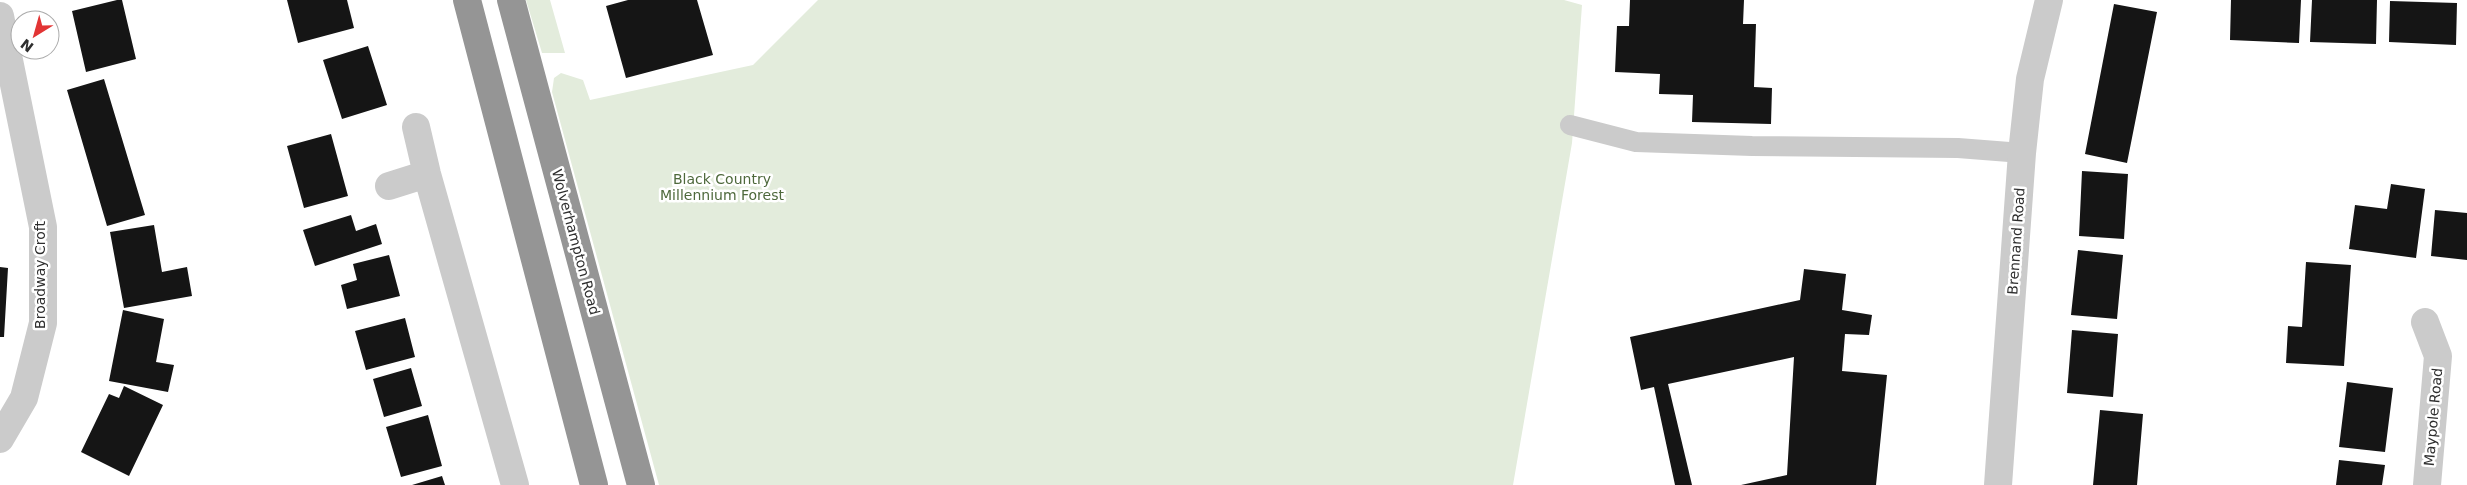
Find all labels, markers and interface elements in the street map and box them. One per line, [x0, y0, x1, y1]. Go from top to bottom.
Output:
north arrow [10, 10, 60, 60]
text: N [18, 35, 37, 55]
street label: Wolverhampton Road [549, 167, 603, 317]
park label: Black Country Millennium Forest [660, 171, 784, 203]
street label: Brennand Road [2004, 187, 2028, 295]
street label: Broadway Croft [32, 221, 48, 329]
street label: Maypole Road [2421, 367, 2445, 467]

